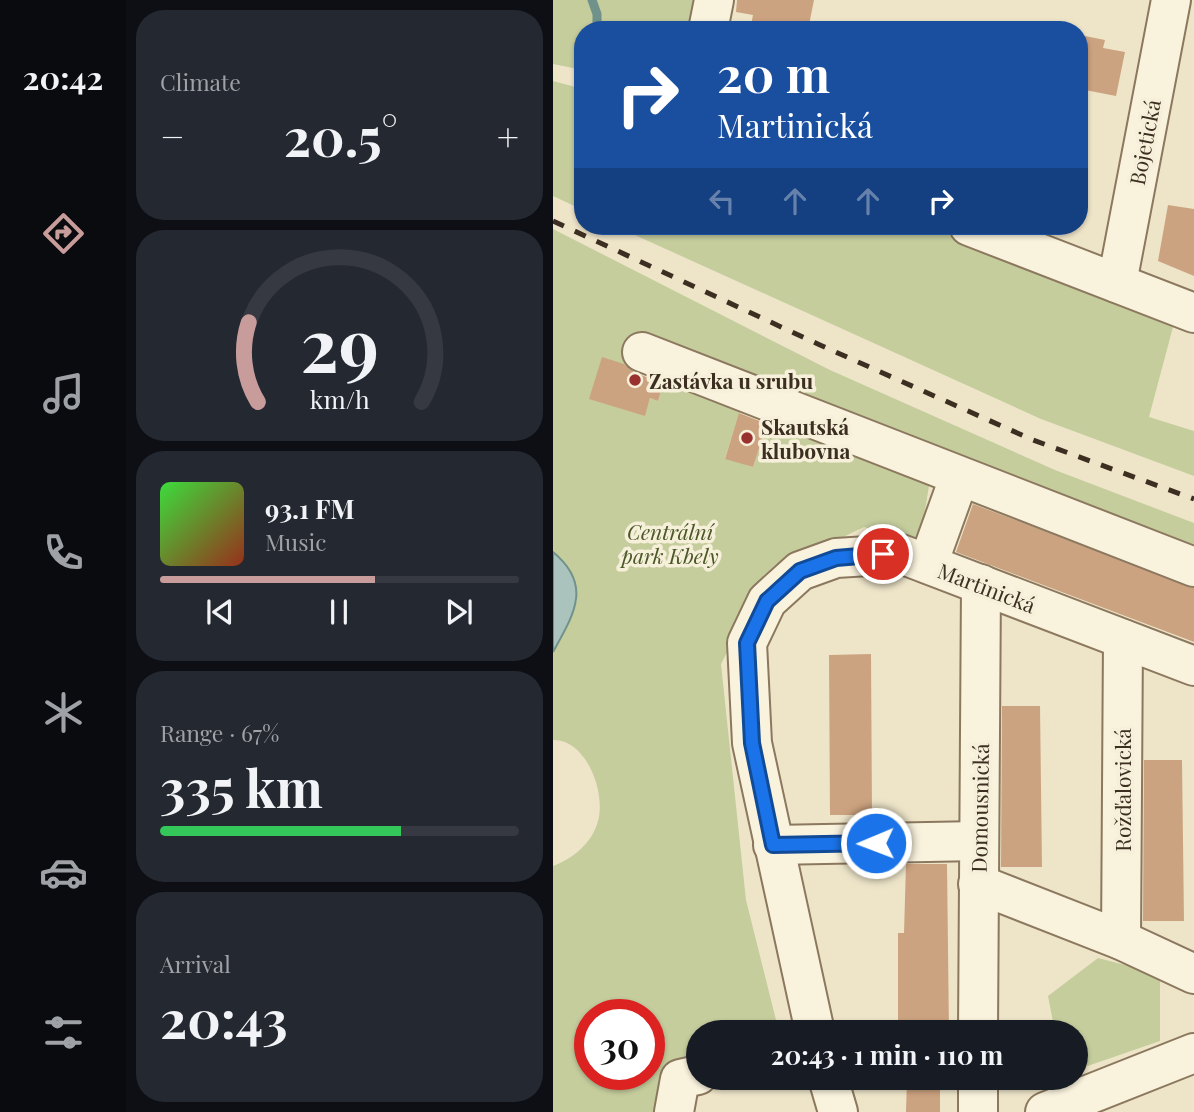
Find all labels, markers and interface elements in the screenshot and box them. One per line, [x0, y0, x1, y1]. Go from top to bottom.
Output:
text: 20 m [717, 40, 830, 105]
icon: right [602, 49, 693, 140]
text: 20:42 [23, 55, 103, 98]
text: Climate [160, 66, 241, 97]
street label: Bojetická [1122, 96, 1166, 187]
text: 20.5° [284, 101, 398, 170]
text: Martinická [717, 103, 873, 146]
text: − [160, 110, 185, 161]
text: + [497, 110, 519, 161]
icon: left [703, 182, 741, 220]
icon: ahead [776, 182, 814, 220]
icon: ahead [849, 182, 887, 220]
icon: right [922, 182, 960, 220]
icon: directions [39, 209, 88, 258]
text: 29 [300, 293, 379, 390]
place label: Zastávka u srubu [649, 366, 813, 394]
icon: music [39, 369, 88, 418]
marker: Zastávka u srubu [627, 372, 643, 388]
text: km/h [310, 381, 370, 414]
place label: Skautská klubovna [761, 412, 851, 464]
marker: Skautská klubovna [739, 430, 755, 446]
text: 93.1 FM [265, 491, 355, 526]
park label: Centrální park Kbely [619, 517, 719, 569]
pin [853, 524, 913, 584]
text: Music [265, 526, 326, 557]
icon: phone [39, 528, 88, 577]
icon: arrive [864, 535, 902, 573]
street label: Martinická [934, 556, 1040, 619]
icon: previous [201, 593, 239, 631]
icon: pause [320, 593, 358, 631]
icon: next [440, 593, 478, 631]
icon: climate [39, 688, 88, 737]
text: Range · 67% [160, 717, 279, 748]
street label: Rožďalovická [1108, 728, 1136, 852]
street label: Domousnická [964, 743, 994, 873]
text: 335 km [160, 752, 323, 821]
position arrow [839, 806, 913, 880]
icon: car [39, 848, 88, 897]
text: Arrival [160, 948, 231, 979]
text: 20:43 [160, 983, 288, 1052]
speed limit sign: 30 [574, 999, 665, 1090]
icon: filters [39, 1008, 88, 1057]
text: 20:43 · 1 min · 110 m [771, 1037, 1003, 1072]

